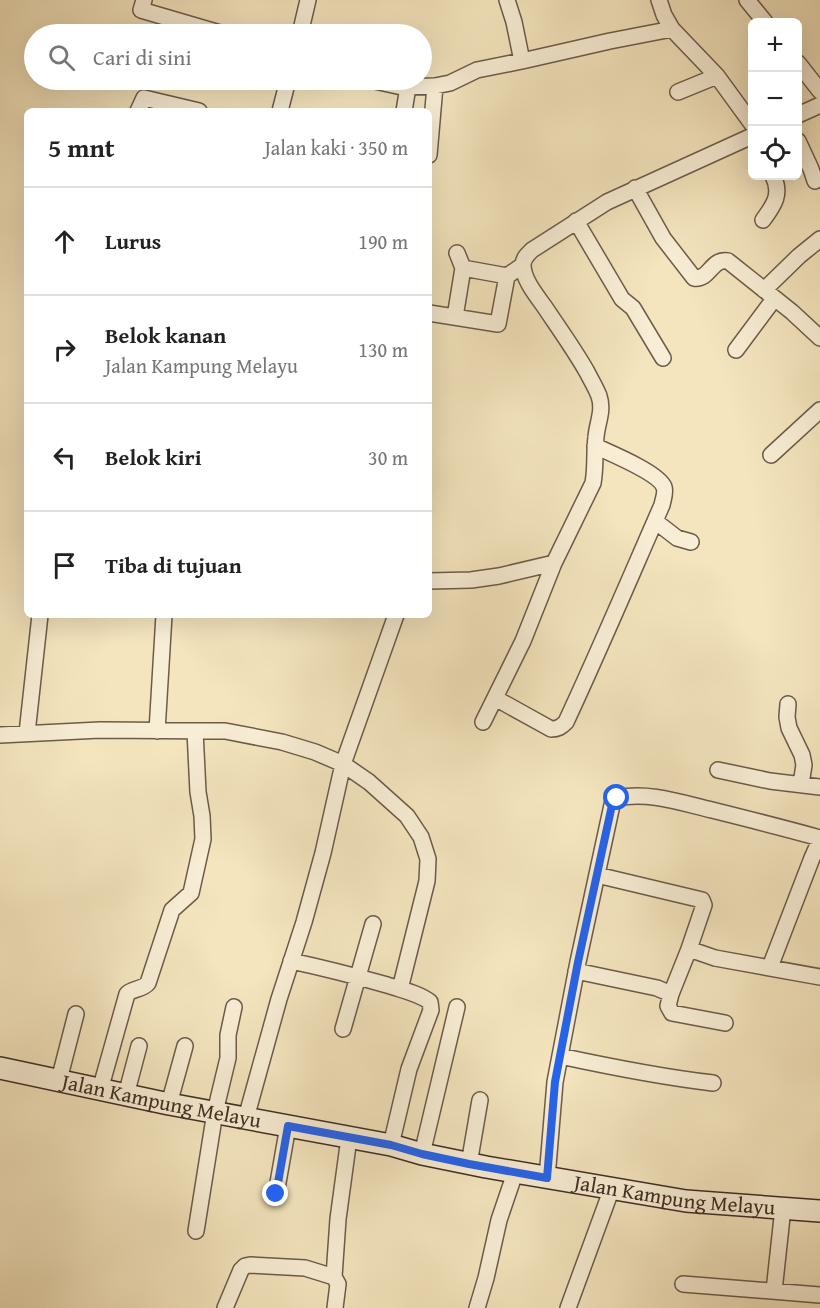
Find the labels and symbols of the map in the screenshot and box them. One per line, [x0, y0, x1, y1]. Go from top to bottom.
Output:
route start [603, 784, 629, 810]
street label: Jalan Kampung Melayu [56, 1065, 265, 1136]
street label: Jalan Kampung Melayu [569, 1166, 777, 1223]
route end [262, 1180, 288, 1206]

